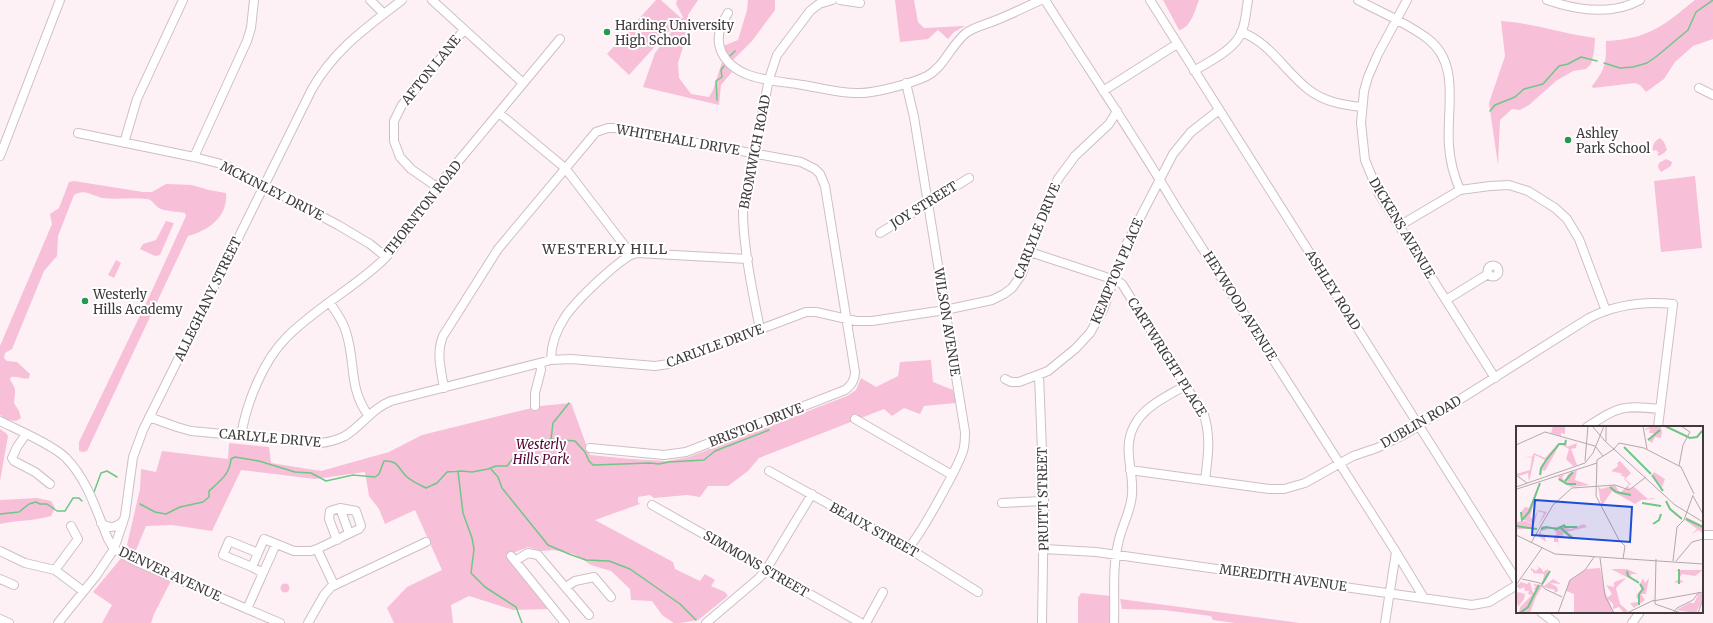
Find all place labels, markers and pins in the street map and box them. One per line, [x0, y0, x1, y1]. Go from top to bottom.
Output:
place label: Harding University High School [615, 17, 734, 49]
marker: Harding University High School [602, 27, 612, 37]
place label: Ashley Park School [1575, 125, 1650, 157]
marker: Ashley Park School [1563, 135, 1573, 145]
place label: Westerly Hills Academy [92, 286, 183, 318]
marker: Westerly Hills Academy [80, 296, 90, 306]

